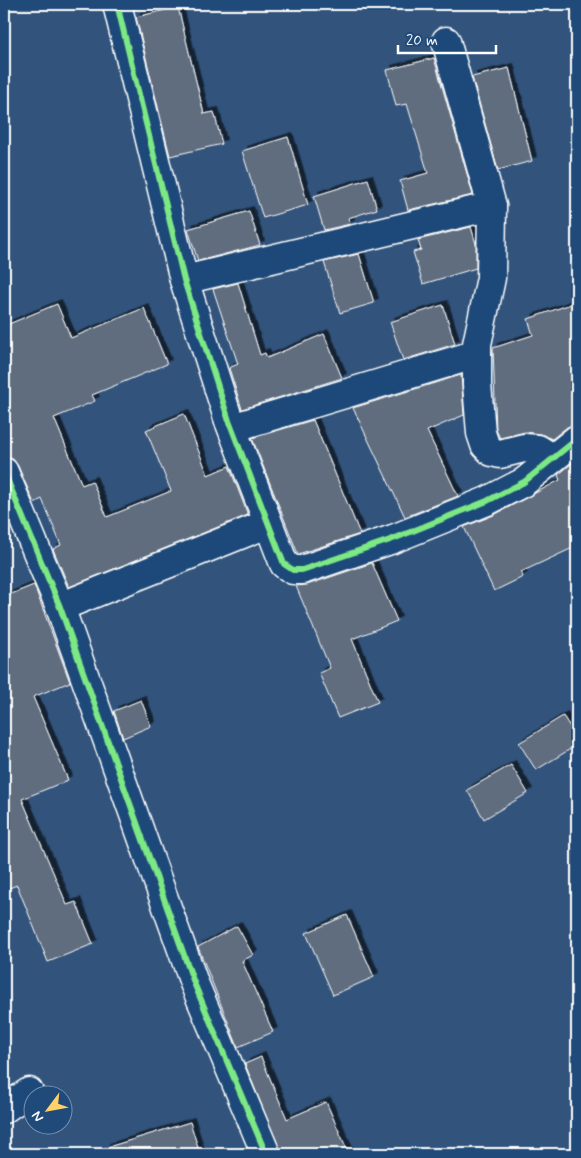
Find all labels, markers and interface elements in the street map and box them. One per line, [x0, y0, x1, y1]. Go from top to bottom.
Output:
scale bar [398, 22, 496, 54]
text: 20 m [406, 31, 438, 51]
north arrow [22, 1086, 72, 1136]
text: N [28, 1108, 48, 1125]

